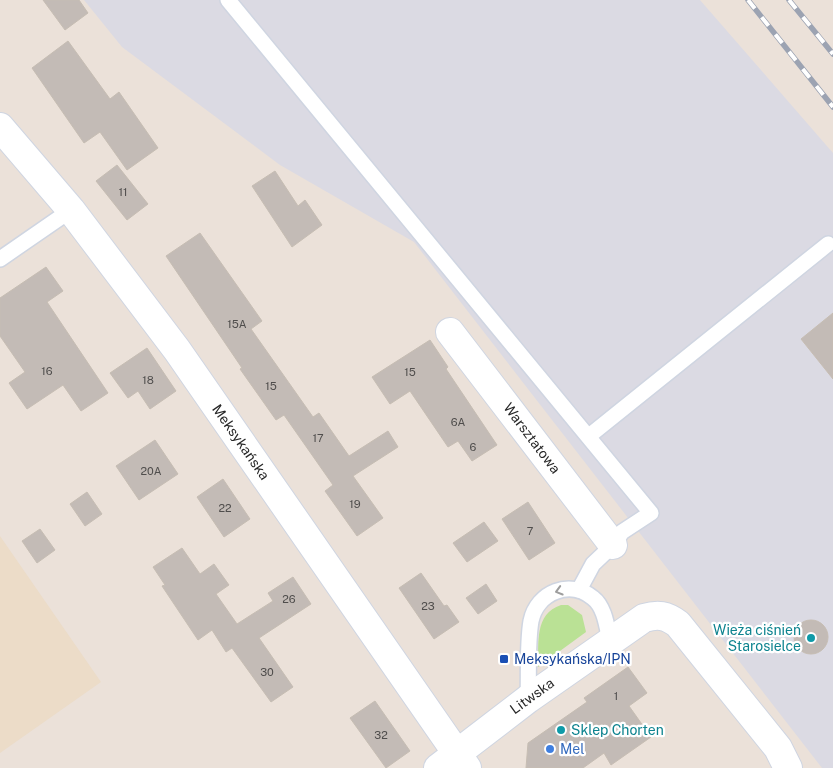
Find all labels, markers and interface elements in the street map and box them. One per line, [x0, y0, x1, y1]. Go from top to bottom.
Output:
house number: 11 [119, 186, 127, 198]
house number: 15A [227, 318, 247, 330]
house number: 16 [41, 365, 53, 377]
house number: 15 [404, 366, 416, 378]
house number: 18 [142, 374, 154, 386]
house number: 15 [265, 380, 277, 392]
street label: Warsztatowa [500, 400, 564, 476]
street label: Meksykańska [209, 401, 273, 483]
house number: 6A [451, 416, 466, 428]
house number: 17 [312, 432, 324, 444]
house number: 6 [470, 441, 477, 453]
house number: 20A [140, 465, 162, 477]
house number: 19 [349, 498, 361, 510]
house number: 22 [218, 502, 232, 514]
house number: 7 [527, 525, 534, 537]
one-way arrow [555, 586, 564, 596]
house number: 26 [282, 593, 296, 605]
house number: 23 [421, 600, 435, 612]
place label: Wieża ciśnień Starosielce [713, 622, 801, 654]
marker: Wieża ciśnień Starosielce [805, 632, 817, 644]
place label: Meksykańska/IPN [514, 651, 631, 667]
marker: Meksykańska/IPN [498, 653, 510, 665]
house number: 30 [260, 666, 274, 678]
street label: Litwska [507, 675, 557, 717]
house number: 1 [614, 690, 618, 702]
place label: Sklep Chorten [571, 722, 664, 738]
marker: Sklep Chorten [555, 724, 567, 736]
house number: 32 [374, 729, 388, 741]
place label: Mel [560, 741, 584, 757]
marker: Mel [544, 743, 556, 755]

